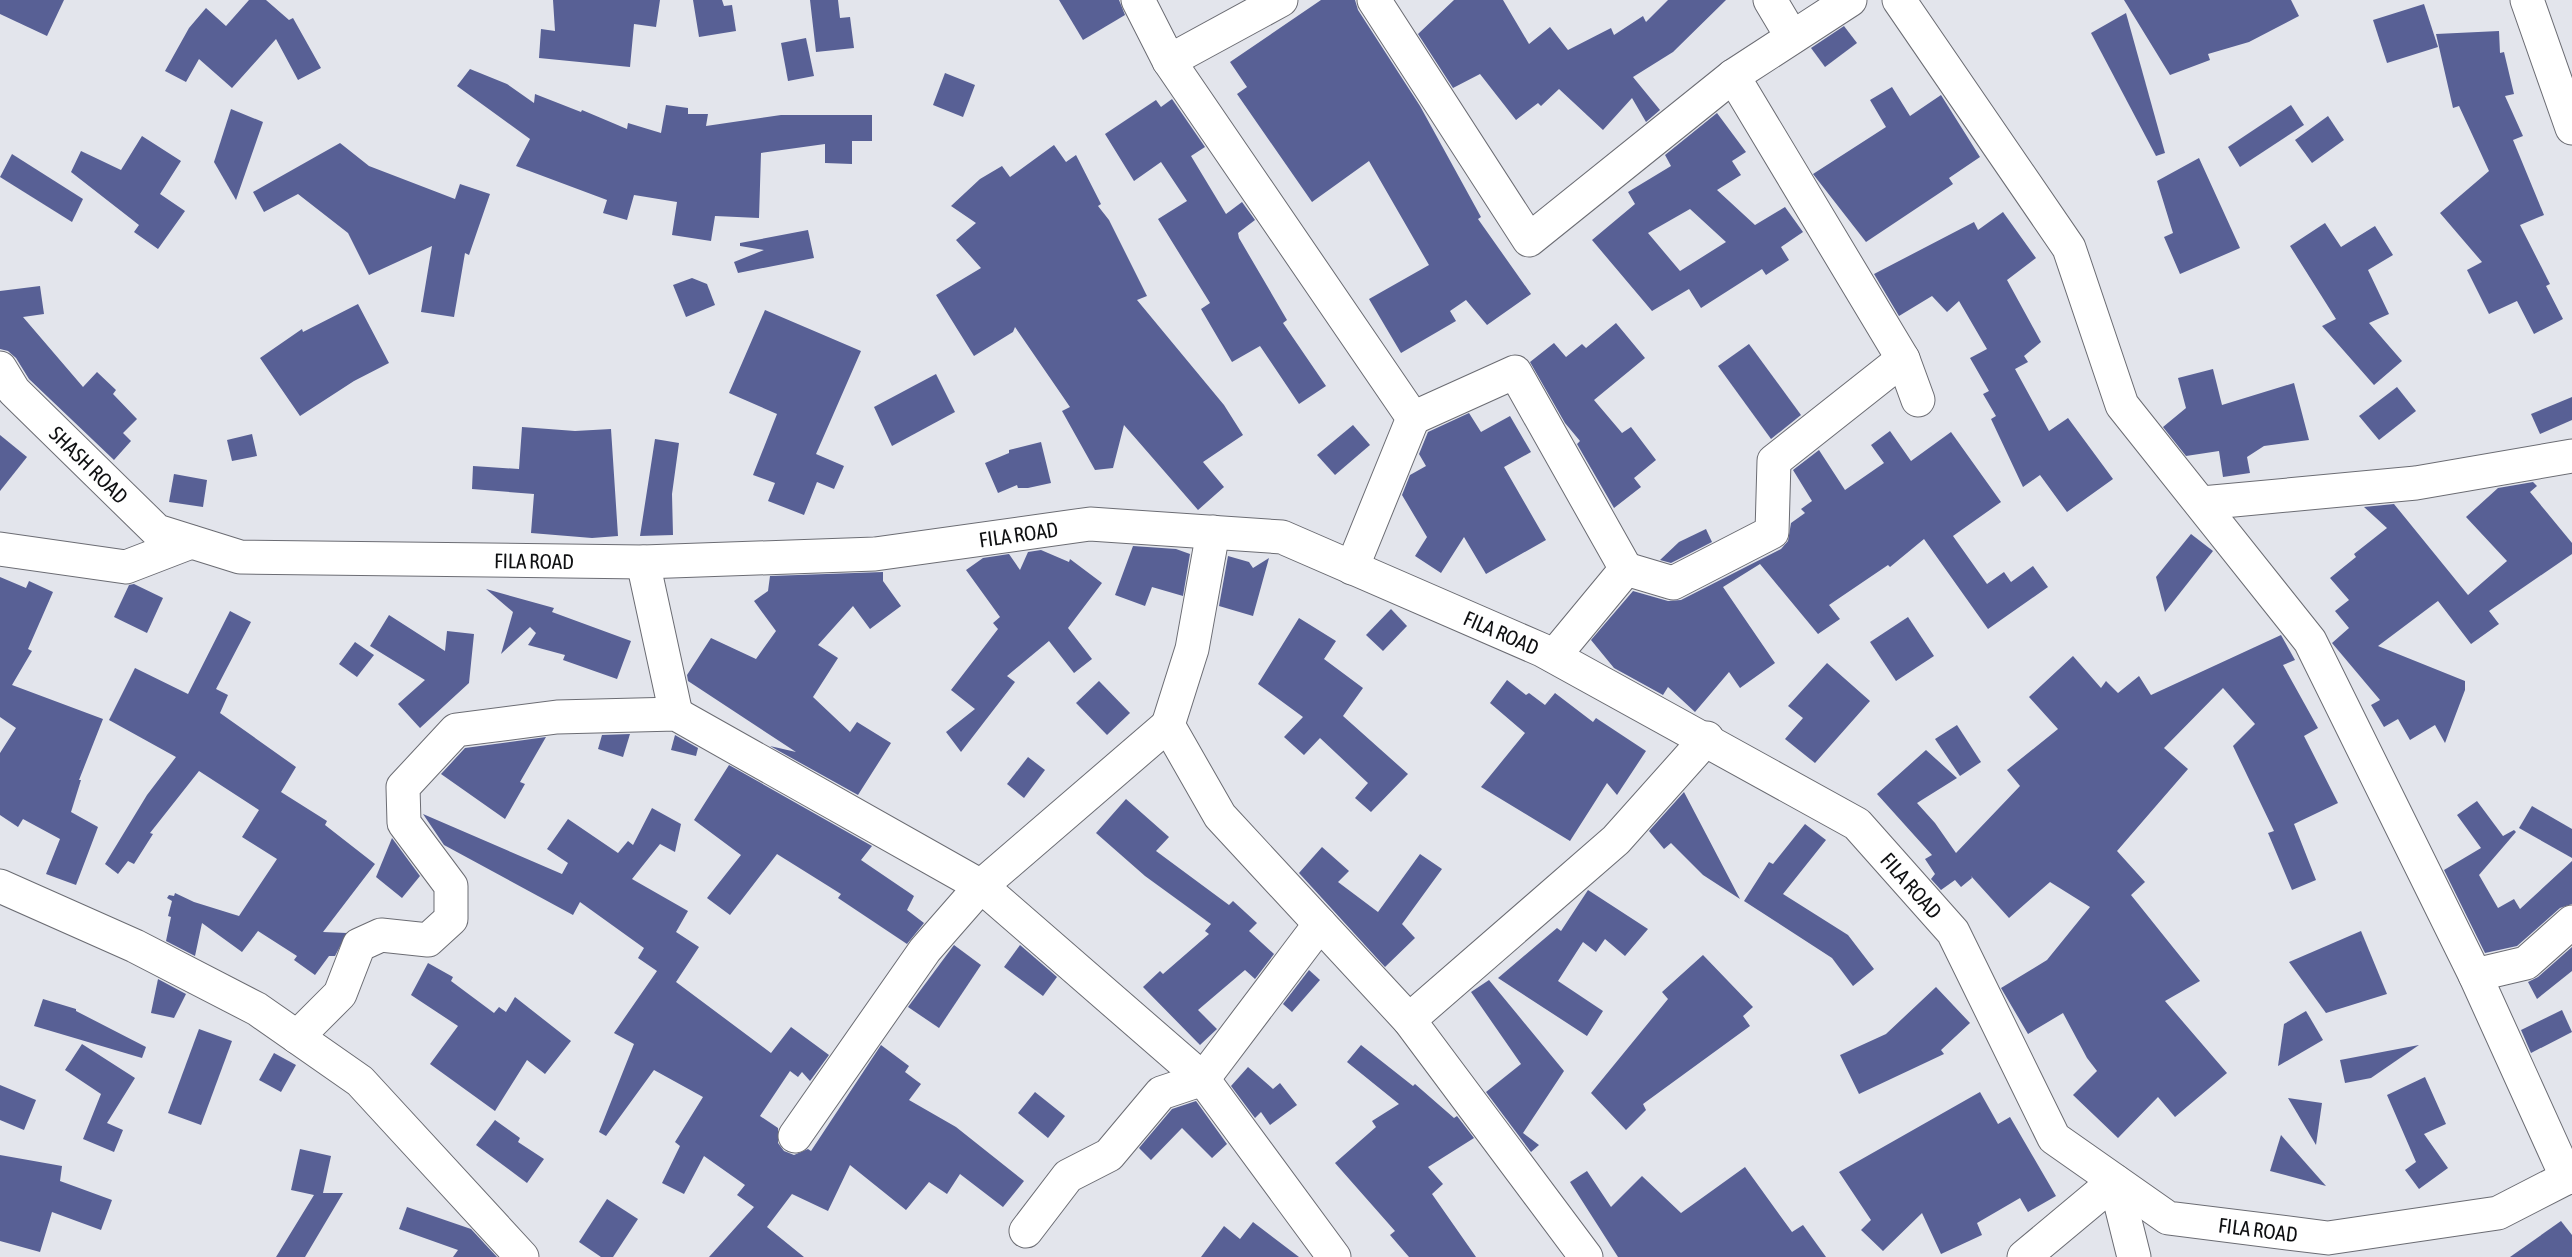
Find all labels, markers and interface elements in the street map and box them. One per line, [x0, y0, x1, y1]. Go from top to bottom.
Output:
street label: SHASH ROAD [45, 421, 133, 508]
street label: FILA ROAD [977, 517, 1060, 551]
street label: FILA ROAD [494, 548, 574, 573]
street label: FILA ROAD [1460, 605, 1543, 659]
street label: FILA ROAD [1876, 847, 1947, 923]
street label: FILA ROAD [2217, 1212, 2299, 1246]

